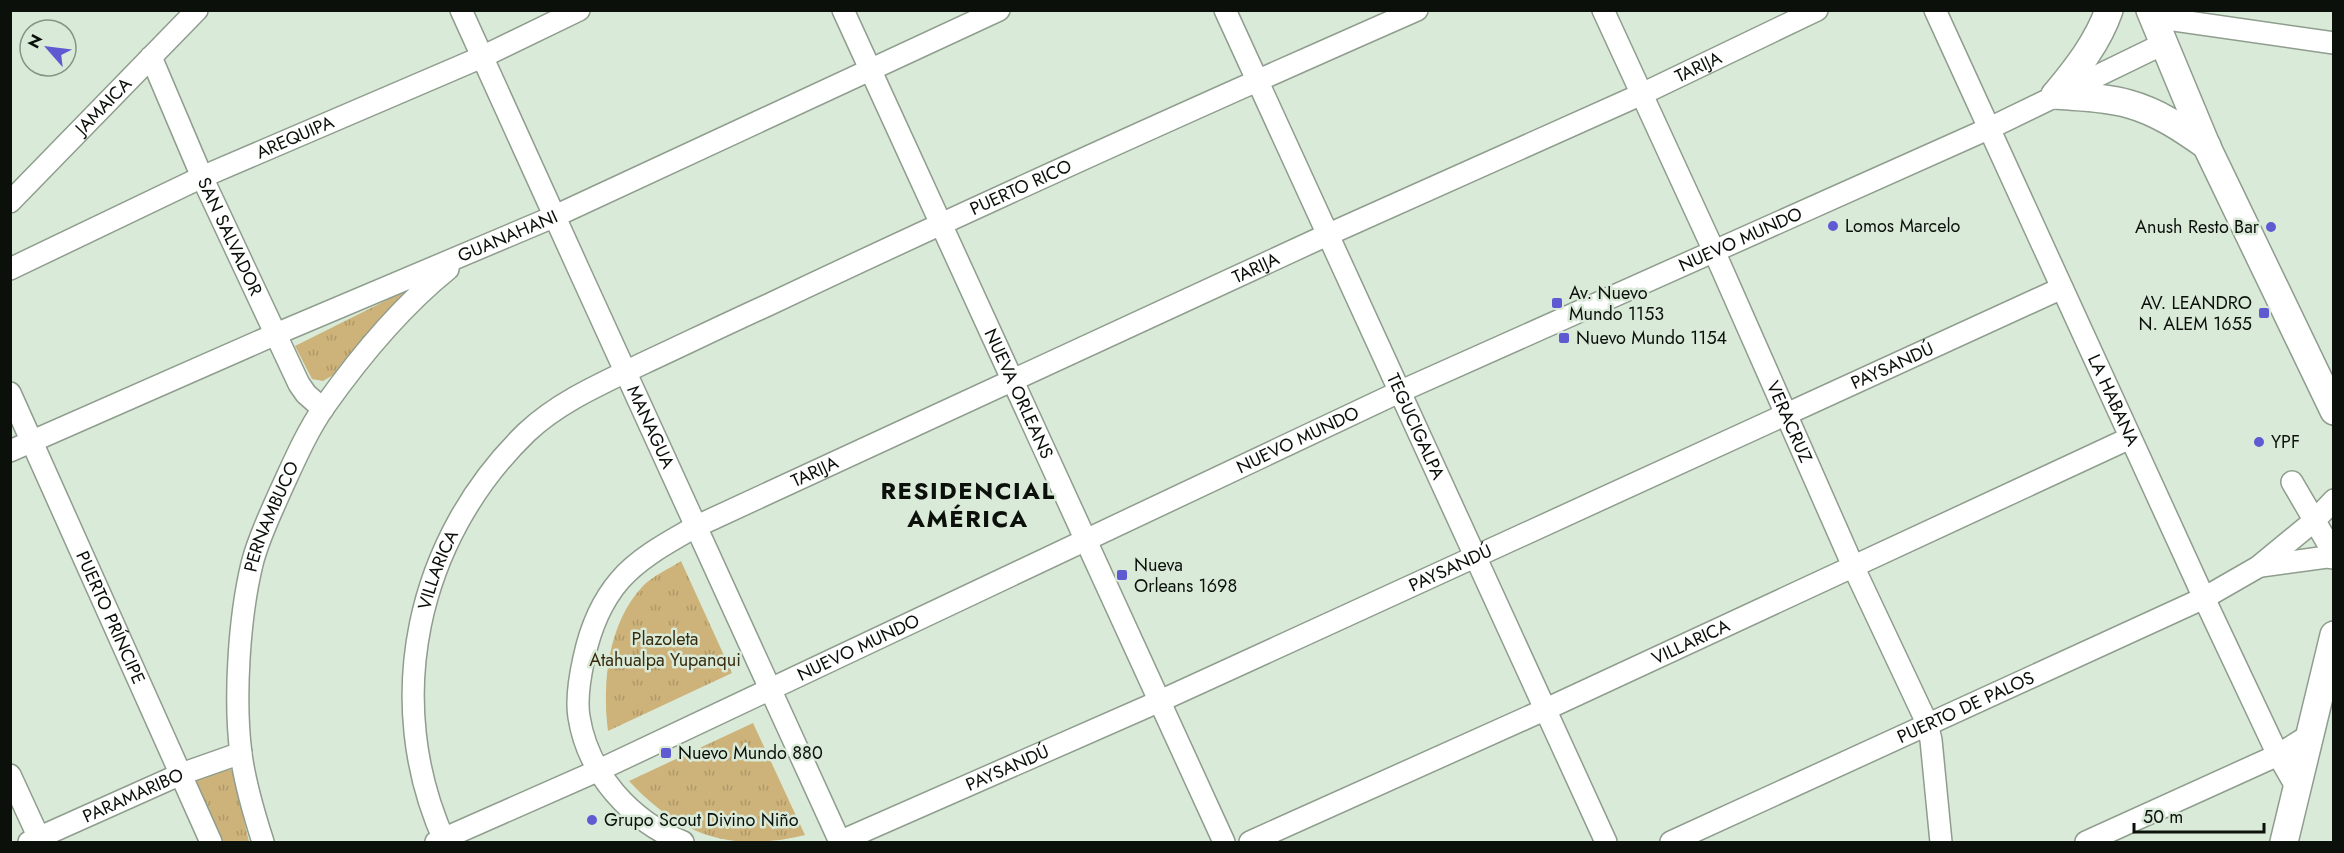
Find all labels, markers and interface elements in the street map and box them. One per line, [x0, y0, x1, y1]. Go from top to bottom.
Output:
north arrow [18, 18, 78, 78]
text: N [22, 30, 48, 52]
street label: TARIJA [1670, 45, 1726, 89]
street label: JAMAICA [68, 71, 138, 142]
street label: AREQUIPA [252, 109, 338, 165]
street label: PUERTO RICO [966, 153, 1076, 222]
street label: SAN SALVADOR [191, 173, 269, 300]
street label: NUEVO MUNDO [1675, 201, 1806, 278]
street label: GUANAHANI [454, 204, 562, 269]
place label: Lomos Marcelo [1845, 213, 1961, 239]
place label: Anush Resto Bar [2135, 214, 2260, 240]
marker: Lomos Marcelo [1826, 219, 1840, 233]
marker: Anush Resto Bar [2264, 220, 2278, 234]
street label: TARIJA [1228, 246, 1284, 290]
place label: Av. Nuevo Mundo 1153 [1569, 280, 1664, 327]
place label: AV. LEANDRO N. ALEM 1655 [2139, 290, 2252, 337]
marker: Av. Nuevo Mundo 1153 [1550, 296, 1564, 310]
marker: AV. LEANDRO N. ALEM 1655 [2257, 306, 2271, 320]
street label: NUEVA ORLEANS [978, 324, 1060, 463]
place label: Nuevo Mundo 1154 [1576, 325, 1727, 351]
marker: Nuevo Mundo 1154 [1557, 331, 1571, 345]
street label: PAYSANDÚ [1847, 335, 1938, 396]
street label: LA HABANA [2081, 350, 2146, 450]
street label: TEGUCIGALPA [1380, 369, 1451, 484]
street label: VERACRUZ [1760, 377, 1819, 467]
street label: MANAGUA [620, 381, 681, 473]
street label: NUEVO MUNDO [1232, 400, 1363, 480]
place label: YPF [2271, 429, 2300, 455]
marker: YPF [2252, 435, 2266, 449]
street label: TARIJA [787, 450, 842, 494]
street label: PERNAMBUCO [238, 457, 305, 575]
district label: RESIDENCIAL AMÉRICA [880, 473, 1056, 536]
street label: VILLARICA [411, 525, 465, 612]
street label: PAYSANDÚ [1405, 538, 1496, 598]
street label: PUERTO PRÍNCIPE [69, 547, 152, 688]
place label: Nueva Orleans 1698 [1134, 552, 1237, 599]
marker: Nueva Orleans 1698 [1115, 568, 1129, 582]
street label: NUEVO MUNDO [793, 607, 924, 688]
street label: VILLARICA [1647, 613, 1734, 671]
park label: Plazoleta Atahualpa Yupanqui [589, 626, 741, 673]
street label: PUERTO DE PALOS [1893, 664, 2038, 750]
street label: PAYSANDÚ [962, 738, 1053, 798]
place label: Nuevo Mundo 880 [678, 740, 823, 766]
marker: Nuevo Mundo 880 [659, 746, 673, 760]
street label: PARAMARIBO [79, 762, 188, 829]
scale bar [2134, 796, 2264, 834]
text: 50 m [2143, 804, 2183, 830]
place label: Grupo Scout Divino Niño [604, 807, 799, 833]
marker: Grupo Scout Divino Niño [585, 813, 599, 827]

